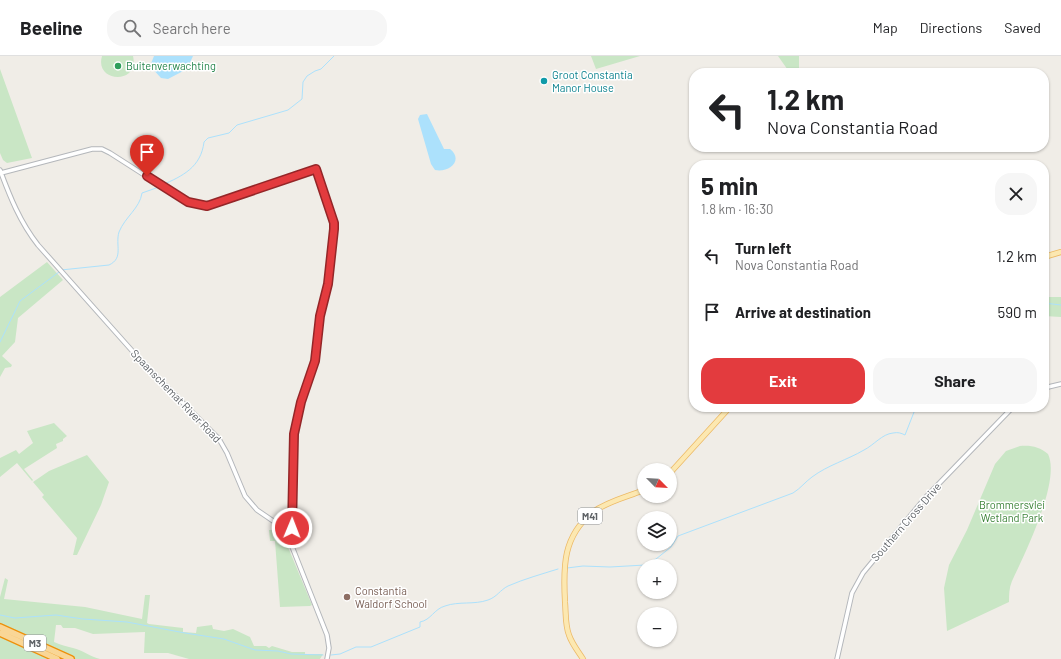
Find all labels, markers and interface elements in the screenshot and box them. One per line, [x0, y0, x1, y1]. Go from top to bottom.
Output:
search box [107, 10, 387, 46]
text: Beeline [20, 16, 83, 39]
icon: search [121, 17, 143, 39]
text: Search here [153, 19, 231, 37]
text: Map [873, 19, 898, 36]
text: Directions [920, 19, 982, 36]
text: Saved [1004, 19, 1041, 36]
place label: Buitenverwachting [126, 59, 216, 72]
marker: Buitenverwachting [113, 61, 123, 71]
place label: Groot Constantia Manor House [552, 68, 633, 94]
marker: Groot Constantia Manor House [539, 76, 549, 86]
text: 1.2 km [767, 82, 844, 116]
icon: left [701, 84, 753, 136]
text: Nova Constantia Road [767, 116, 938, 138]
pin [130, 135, 164, 176]
icon: arrive [136, 141, 158, 163]
text: 5 min [701, 171, 758, 200]
button: close [995, 173, 1037, 215]
text: 1.8 km · 16:30 [701, 201, 773, 217]
text: Turn left [735, 239, 791, 257]
icon: left [701, 245, 723, 267]
text: 1.2 km [997, 247, 1037, 265]
text: Nova Constantia Road [735, 257, 859, 273]
icon: arrive [701, 301, 723, 323]
text: Arrive at destination [735, 303, 871, 321]
text: 590 m [998, 303, 1037, 321]
street label: Spaanschemat River Road [129, 346, 224, 445]
button: Exit [701, 358, 865, 404]
button: Share [873, 358, 1037, 404]
north arrow [637, 463, 677, 503]
map controls [637, 463, 677, 647]
street label: Southern Cross Drive [868, 480, 943, 564]
park label: Brommersvlei Wetland Park [979, 498, 1045, 524]
position arrow [271, 507, 313, 549]
road number: M41 [578, 508, 602, 524]
button: layers [637, 511, 677, 551]
button: + [637, 559, 677, 599]
place label: Constantia Waldorf School [355, 584, 427, 610]
marker: Constantia Waldorf School [342, 592, 352, 602]
button: − [637, 607, 677, 647]
road number: M3 [24, 635, 46, 651]

